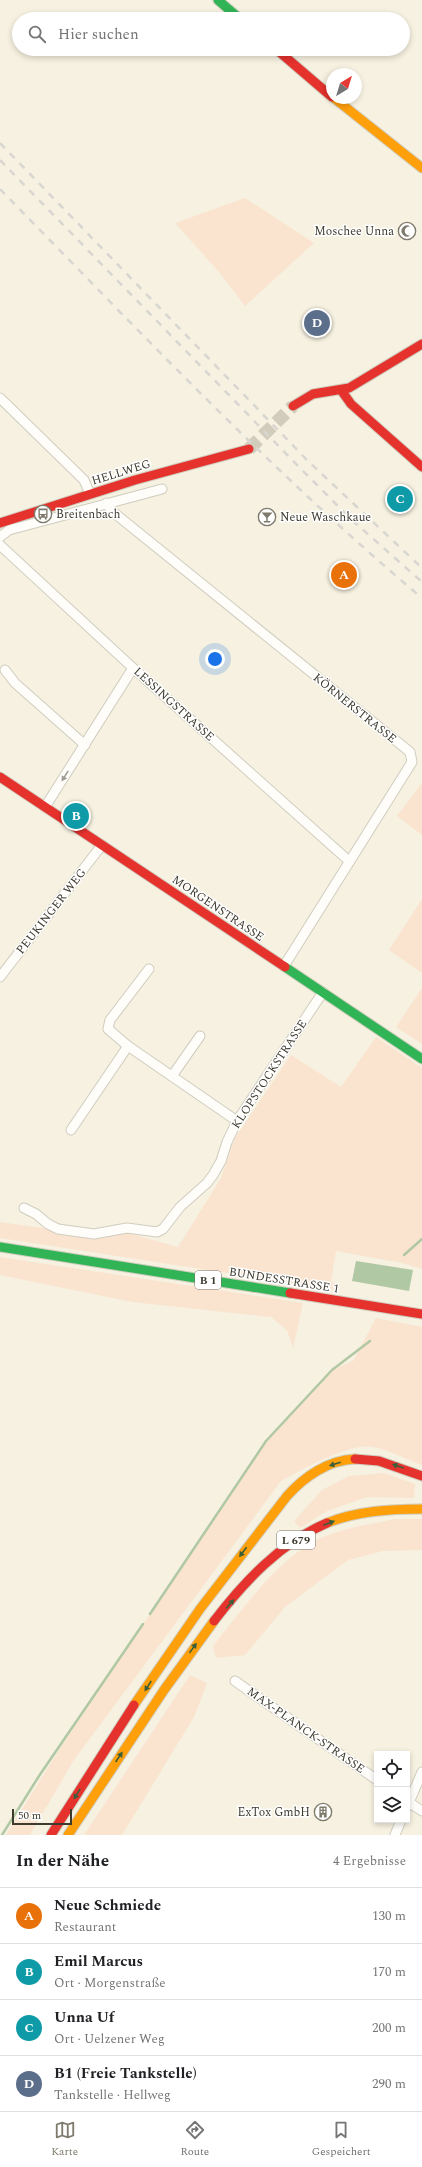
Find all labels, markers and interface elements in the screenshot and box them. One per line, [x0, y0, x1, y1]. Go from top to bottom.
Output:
search box [12, 12, 410, 56]
icon: search [26, 23, 48, 45]
text: Hier suchen [58, 23, 139, 46]
north arrow [326, 68, 362, 104]
mosque icon: Moschee Unna [397, 221, 417, 241]
place label: Moschee Unna [314, 222, 394, 241]
pin: D [304, 308, 330, 338]
street label: HELLWEG [89, 454, 153, 491]
pin: C [387, 484, 413, 514]
bus stop icon: Breitenbach [33, 504, 53, 524]
place label: Breitenbach [56, 505, 121, 524]
bar icon: Neue Waschkaue [257, 507, 277, 527]
place label: Neue Waschkaue [280, 508, 371, 527]
pin: A [331, 560, 357, 590]
your location [205, 649, 225, 669]
street label: LESSINGSTRASSE [129, 663, 218, 746]
street label: KÖRNERSTRASSE [309, 669, 401, 748]
one-way arrow [61, 771, 69, 781]
pin: B [63, 801, 89, 831]
street label: PEUKINGER WEG [12, 864, 91, 958]
street label: MORGENSTRASSE [168, 870, 268, 946]
street label: KLOPSTOCKSTRASSE [227, 1016, 312, 1133]
street label: BUNDESSTRASSE 1 [227, 1262, 340, 1299]
road number: B 1 [195, 1271, 221, 1289]
one-way arrow [329, 1461, 341, 1467]
one-way arrow [392, 1463, 404, 1469]
one-way arrow [324, 1519, 336, 1525]
road number: L 679 [277, 1531, 315, 1549]
one-way arrow [239, 1547, 247, 1557]
one-way arrow [225, 1598, 234, 1609]
one-way arrow [189, 1643, 197, 1653]
one-way arrow [144, 1680, 152, 1691]
street label: MAX-PLANCK-STRASSE [243, 1682, 369, 1778]
one-way arrow [115, 1751, 123, 1762]
map controls [374, 1751, 410, 1823]
button: locate [374, 1751, 410, 1787]
button: layers [374, 1787, 410, 1823]
one-way arrow [73, 1789, 81, 1799]
building icon: ExTox GmbH [313, 1802, 333, 1822]
place label: ExTox GmbH [238, 1803, 310, 1822]
scale bar [12, 1807, 72, 1826]
text: 50 m [18, 1807, 41, 1824]
text: In der Nähe [16, 1848, 109, 1874]
text: 4 Ergebnisse [333, 1851, 406, 1871]
text: Neue Schmiede [54, 1894, 161, 1917]
text: A [24, 1906, 34, 1926]
text: 130 m [372, 1906, 406, 1926]
text: Restaurant [54, 1917, 116, 1937]
text: Emil Marcus [54, 1950, 143, 1973]
text: B [24, 1962, 34, 1982]
text: 170 m [372, 1962, 406, 1982]
text: Ort · Morgenstraße [54, 1973, 165, 1993]
text: Unna Uf [54, 2006, 114, 2029]
text: C [24, 2018, 34, 2038]
text: 200 m [372, 2018, 406, 2038]
text: Ort · Uelzener Weg [54, 2029, 165, 2049]
text: B1 (Freie Tankstelle) [54, 2062, 197, 2085]
text: D [24, 2074, 34, 2094]
text: 290 m [372, 2074, 406, 2094]
text: Tankstelle · Hellweg [54, 2085, 171, 2105]
tab: Karte [51, 2119, 78, 2160]
tab: Route [181, 2119, 209, 2160]
tab: Gespeichert [312, 2119, 371, 2160]

